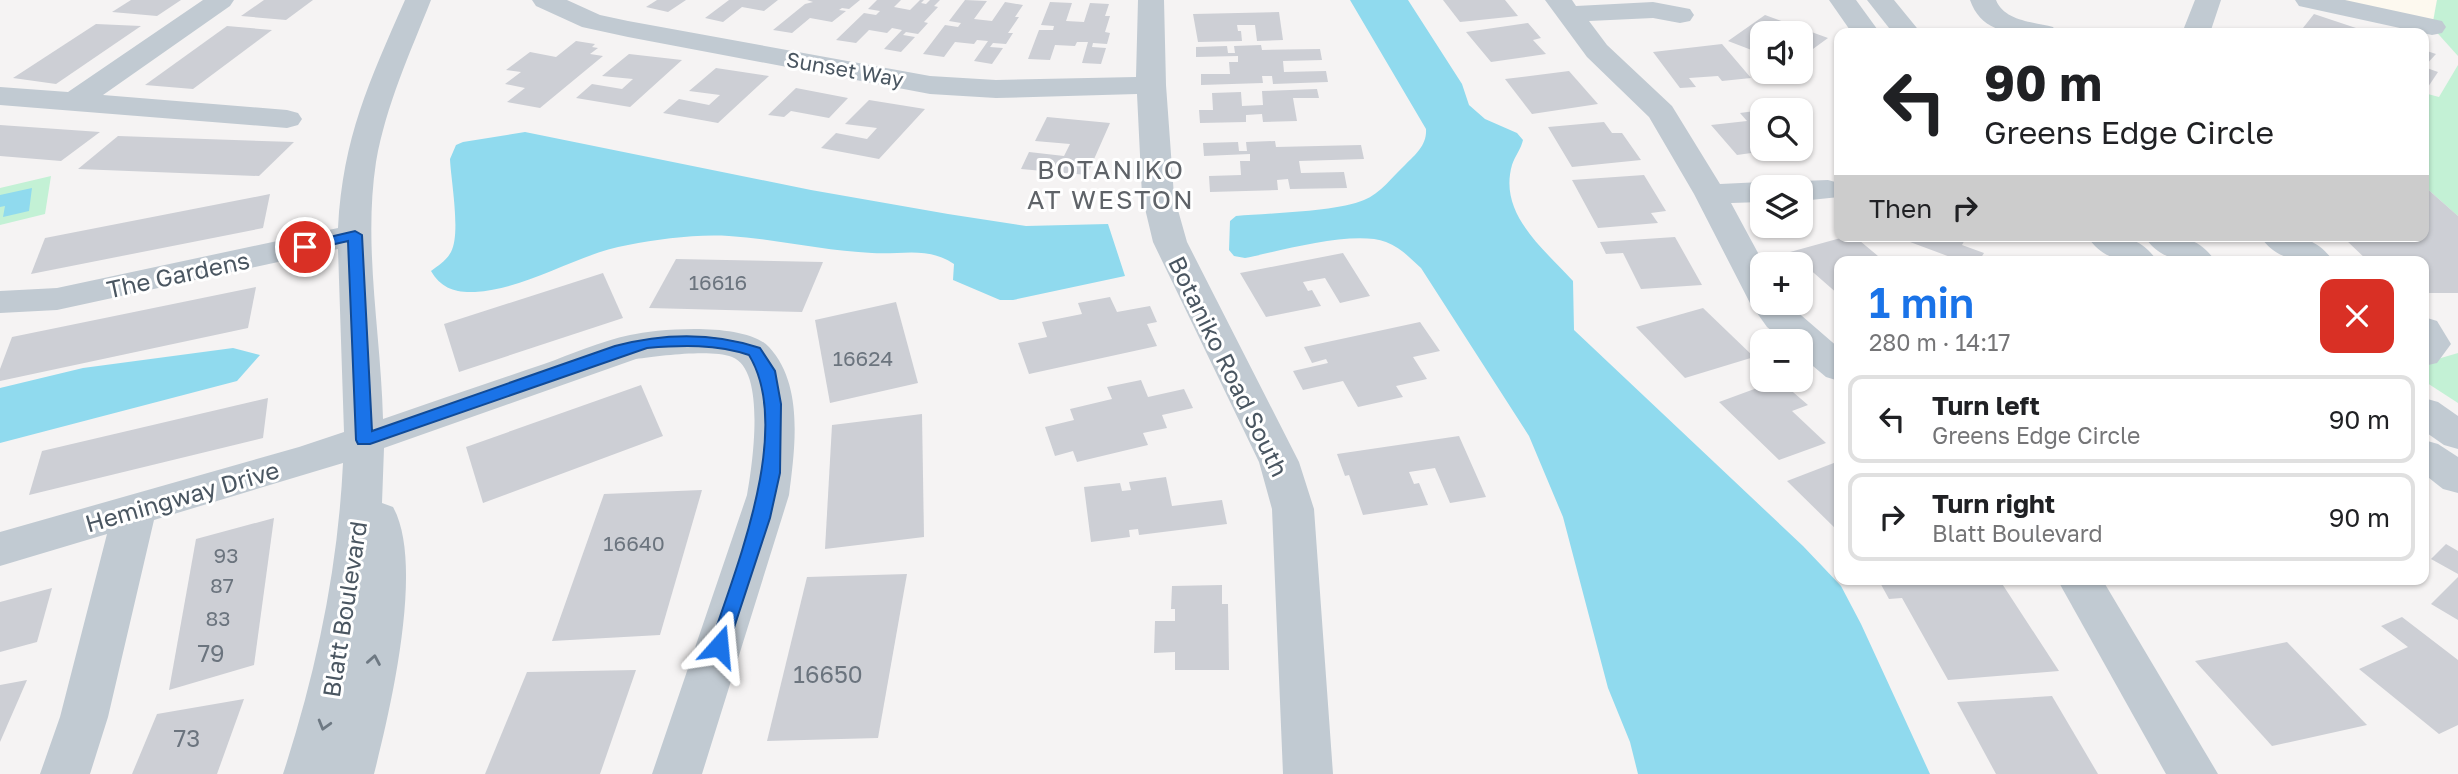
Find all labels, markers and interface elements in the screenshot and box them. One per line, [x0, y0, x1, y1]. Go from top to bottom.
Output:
map controls [1750, 21, 1813, 392]
button: sound [1750, 21, 1813, 84]
street label: Sunset Way [784, 46, 906, 92]
text: 90 m [1984, 53, 2102, 112]
icon: left [1869, 56, 1960, 147]
button: search [1750, 98, 1813, 161]
text: Greens Edge Circle [1984, 113, 2274, 151]
district label: BOTANIKO AT WESTON [1027, 154, 1195, 215]
button: layers [1750, 175, 1813, 238]
icon: right [1946, 189, 1984, 227]
text: Then [1869, 193, 1932, 224]
pin [275, 217, 335, 277]
icon: arrive [286, 228, 324, 266]
street label: The Gardens [104, 245, 252, 303]
street label: Botaniko Road South [1163, 251, 1295, 481]
button: + [1750, 252, 1813, 315]
house number: 16616 [689, 269, 747, 295]
text: 1 min [1869, 277, 1974, 327]
button: close [2320, 279, 2394, 353]
text: 280 m · 14:17 [1869, 328, 2011, 356]
button: − [1750, 329, 1813, 392]
house number: 16624 [833, 345, 893, 371]
text: Turn left [1932, 390, 2040, 421]
icon: left [1873, 400, 1911, 438]
text: 90 m [2329, 404, 2390, 435]
text: Greens Edge Circle [1932, 421, 2140, 449]
street label: Hemingway Drive [82, 454, 282, 538]
text: Turn right [1932, 488, 2055, 519]
icon: right [1873, 498, 1911, 536]
text: 90 m [2329, 502, 2390, 533]
street label: Blatt Boulevard [316, 519, 372, 699]
text: Blatt Boulevard [1932, 519, 2103, 547]
house number: 16640 [603, 530, 665, 556]
house number: 93 [214, 542, 239, 568]
house number: 87 [210, 572, 234, 598]
house number: 83 [205, 605, 231, 631]
position arrow [682, 609, 756, 683]
house number: 79 [197, 638, 225, 667]
one-way arrow [366, 654, 381, 666]
house number: 16650 [793, 659, 863, 688]
one-way arrow [318, 719, 332, 731]
house number: 73 [174, 723, 200, 752]

